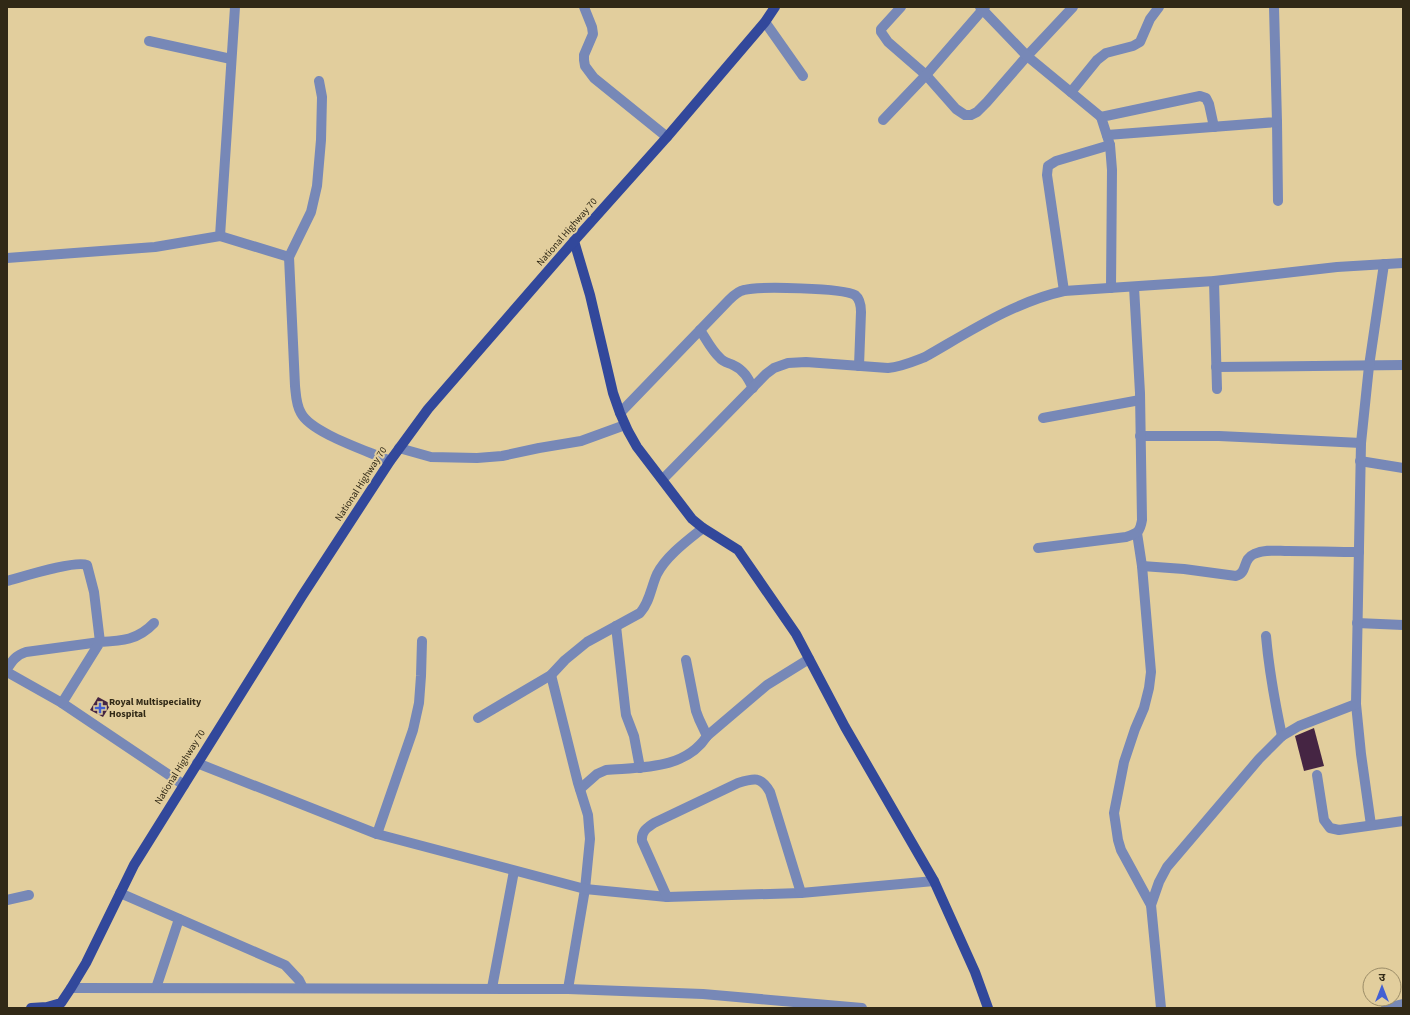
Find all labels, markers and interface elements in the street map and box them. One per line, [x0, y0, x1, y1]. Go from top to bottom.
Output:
street label: National Highway 70 [534, 195, 600, 269]
street label: National Highway 70 [332, 444, 390, 524]
place label: Royal Multispeciality Hospital [109, 695, 202, 721]
marker: Royal Multispeciality Hospital [94, 702, 106, 714]
street label: National Highway 70 [151, 727, 209, 807]
north arrow [1362, 967, 1402, 1007]
text: उ [1379, 970, 1386, 985]

